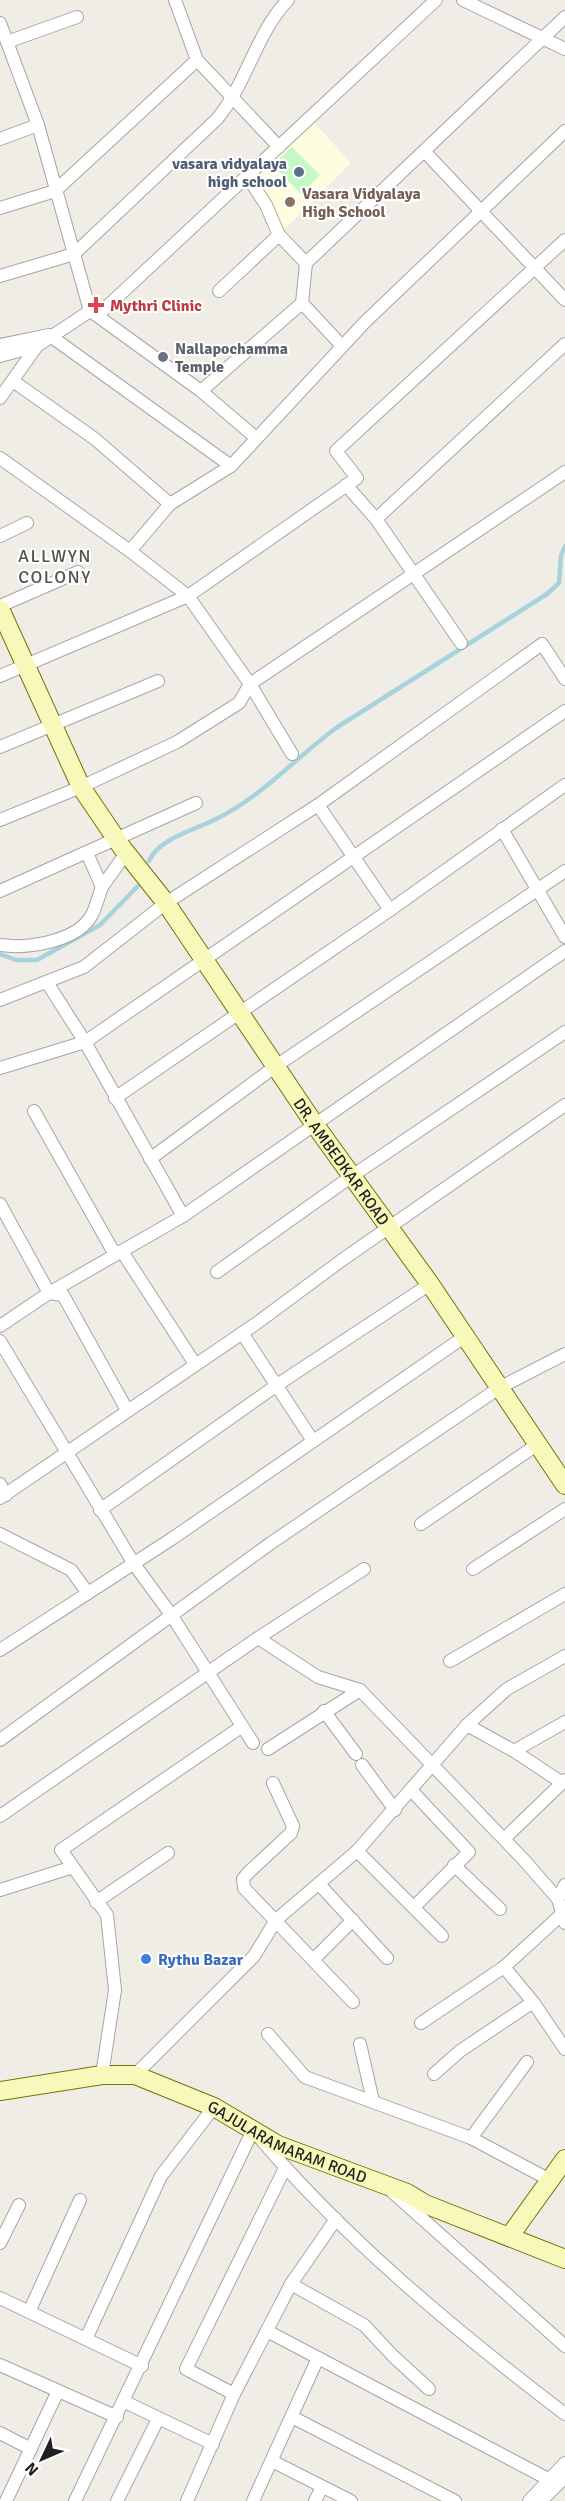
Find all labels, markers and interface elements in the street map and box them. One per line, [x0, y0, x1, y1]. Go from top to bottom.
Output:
place label: vasara vidyalaya high school [171, 154, 287, 192]
marker: vasara vidyalaya high school [292, 165, 306, 179]
place label: Vasara Vidyalaya High School [302, 184, 421, 222]
marker: Vasara Vidyalaya High School [283, 195, 297, 209]
marker: Mythri Clinic [87, 296, 105, 314]
place label: Mythri Clinic [110, 296, 202, 316]
place label: Nallapochamma Temple [175, 339, 288, 377]
marker: Nallapochamma Temple [156, 350, 170, 364]
district label: ALLWYN COLONY [18, 545, 92, 588]
street label: DR. AMBEDKAR ROAD [289, 1094, 393, 1230]
place label: Rythu Bazar [158, 1950, 244, 1970]
marker: Rythu Bazar [139, 1952, 153, 1966]
street label: GAJULARAMARAM ROAD [205, 2097, 369, 2188]
north arrow [12, 2429, 72, 2489]
text: N [21, 2458, 43, 2480]

